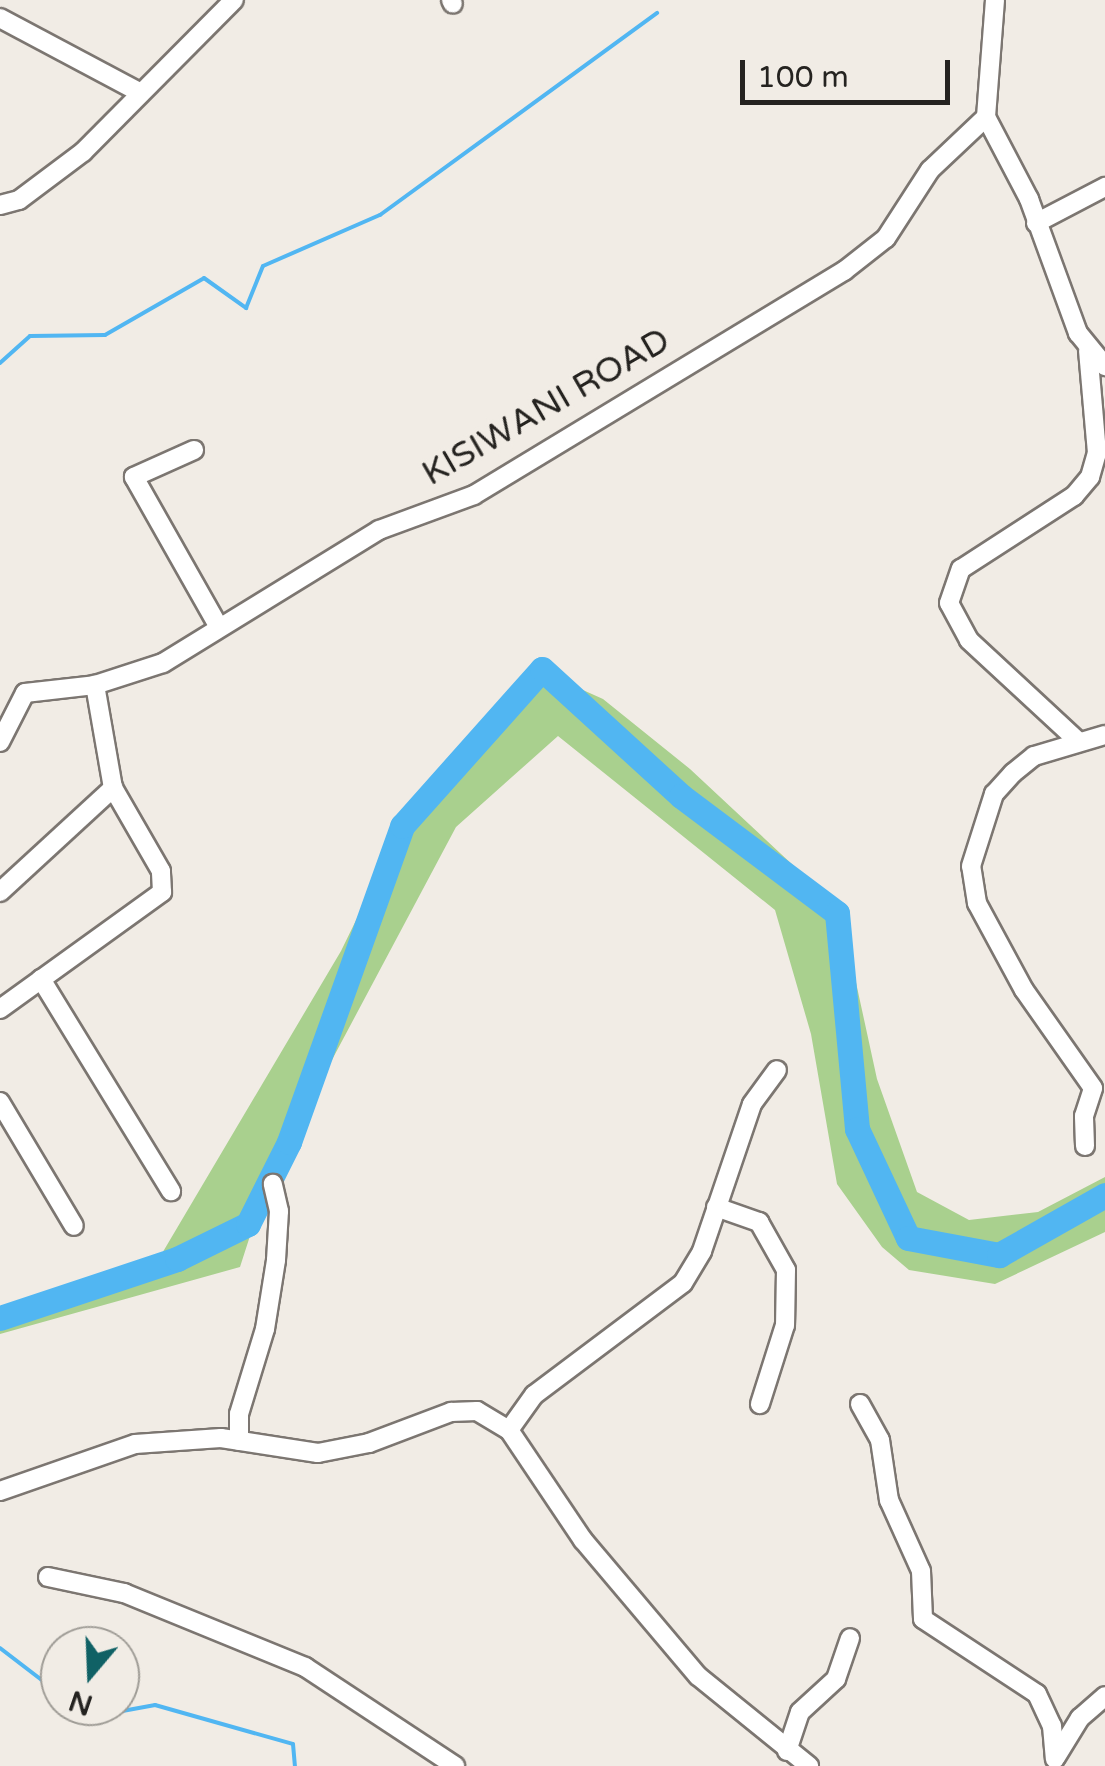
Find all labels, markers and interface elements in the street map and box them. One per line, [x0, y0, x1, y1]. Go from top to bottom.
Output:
scale bar [745, 40, 955, 102]
text: 100 m [757, 59, 849, 96]
street label: KISIWANI ROAD [415, 319, 677, 495]
north arrow [40, 1626, 140, 1726]
text: N [65, 1683, 97, 1722]

